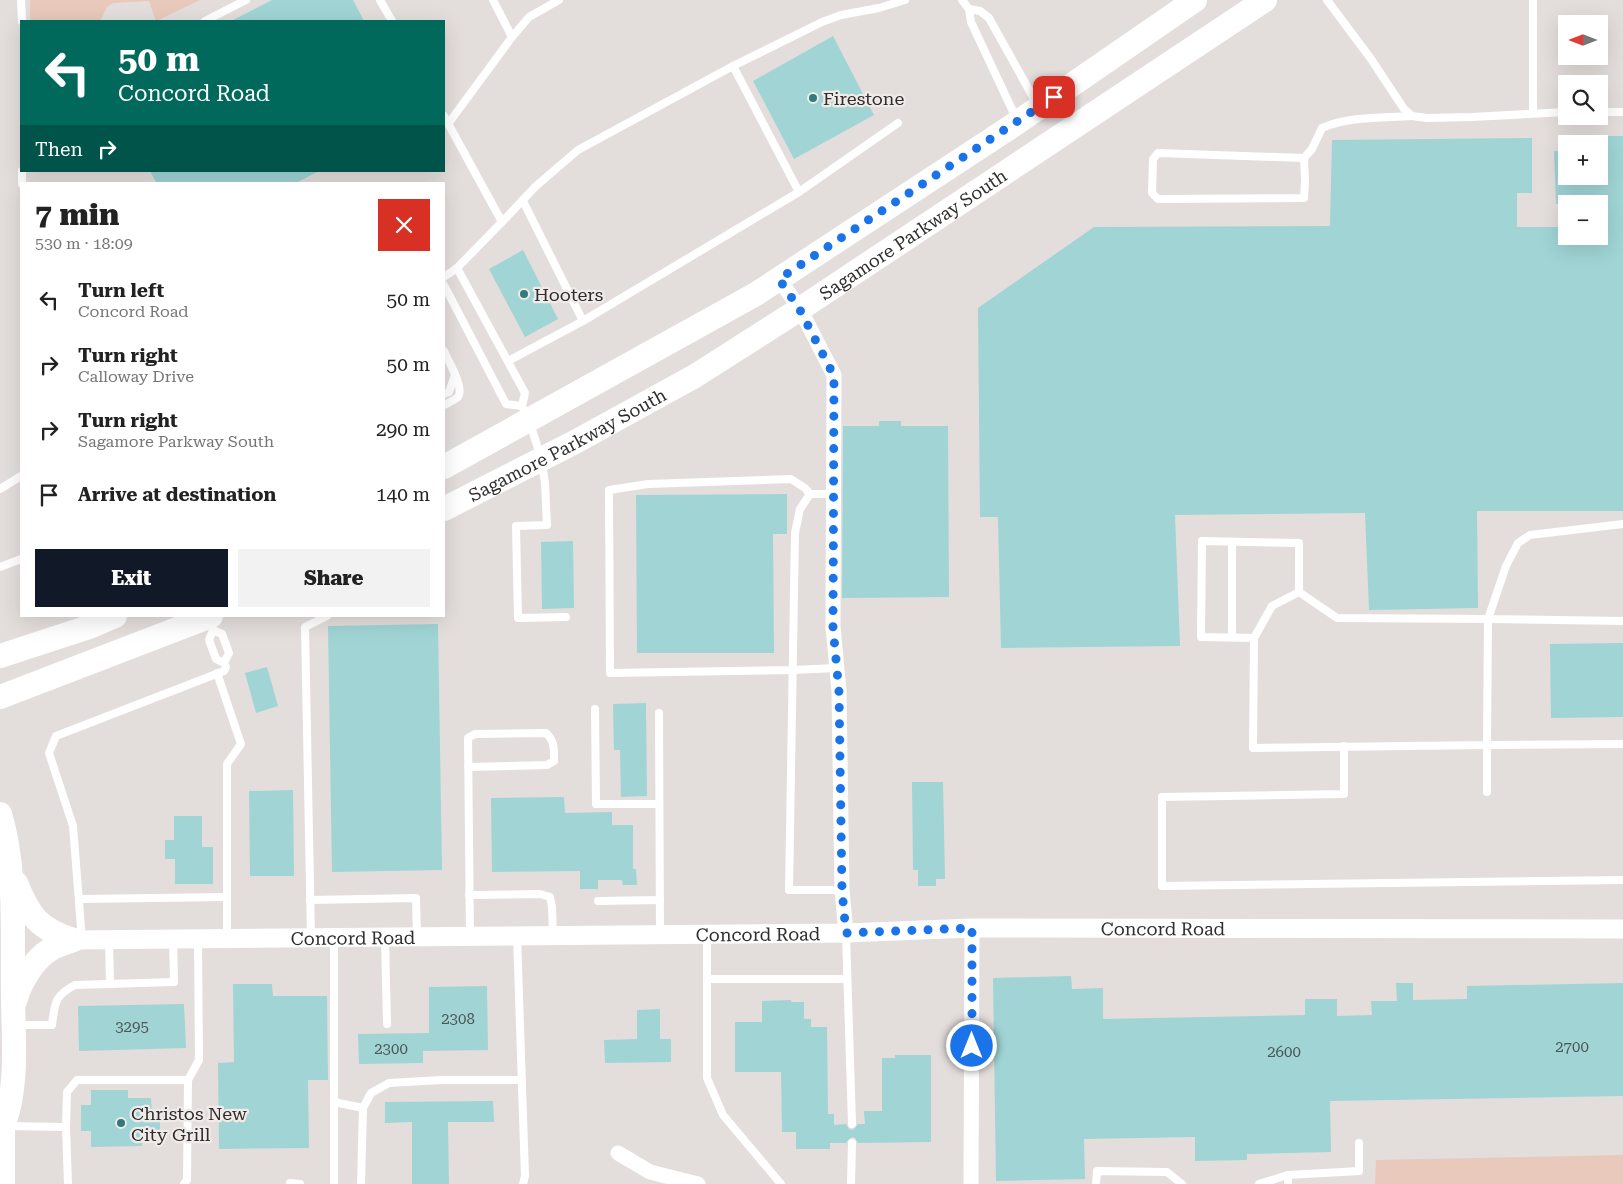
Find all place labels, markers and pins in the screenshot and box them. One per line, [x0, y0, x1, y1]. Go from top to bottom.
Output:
pin [1033, 76, 1075, 118]
place label: Firestone [823, 88, 904, 109]
marker: Firestone [807, 92, 819, 104]
place label: Hooters [534, 284, 603, 305]
marker: Hooters [518, 288, 530, 300]
place label: Christos New City Grill [131, 1103, 247, 1145]
marker: Christos New City Grill [115, 1117, 127, 1129]

